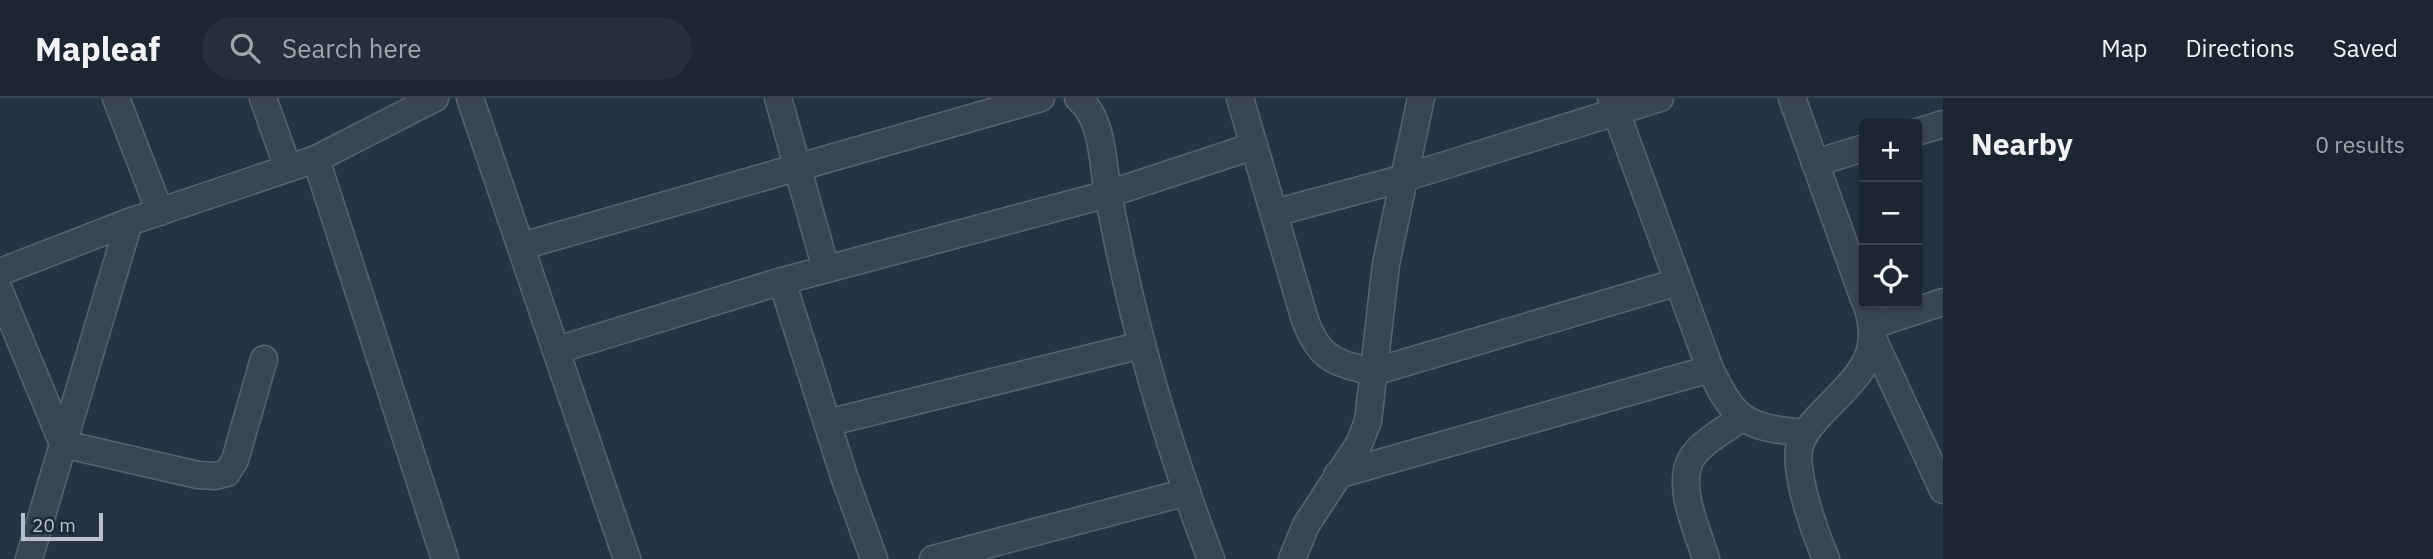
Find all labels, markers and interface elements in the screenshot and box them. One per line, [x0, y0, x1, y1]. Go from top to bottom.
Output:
search box [202, 17, 692, 80]
text: Mapleaf [35, 27, 160, 70]
icon: search [226, 29, 264, 67]
text: Search here [282, 31, 422, 65]
text: Map [2101, 32, 2147, 64]
text: Directions [2185, 32, 2295, 64]
text: Saved [2333, 32, 2398, 64]
map controls [1859, 119, 1922, 308]
button: + [1859, 119, 1922, 182]
text: Nearby [1971, 124, 2073, 163]
text: 0 results [2315, 129, 2405, 159]
button: − [1859, 182, 1922, 245]
button: locate [1859, 245, 1922, 308]
scale bar [21, 510, 103, 542]
text: 20 m [32, 513, 76, 537]

